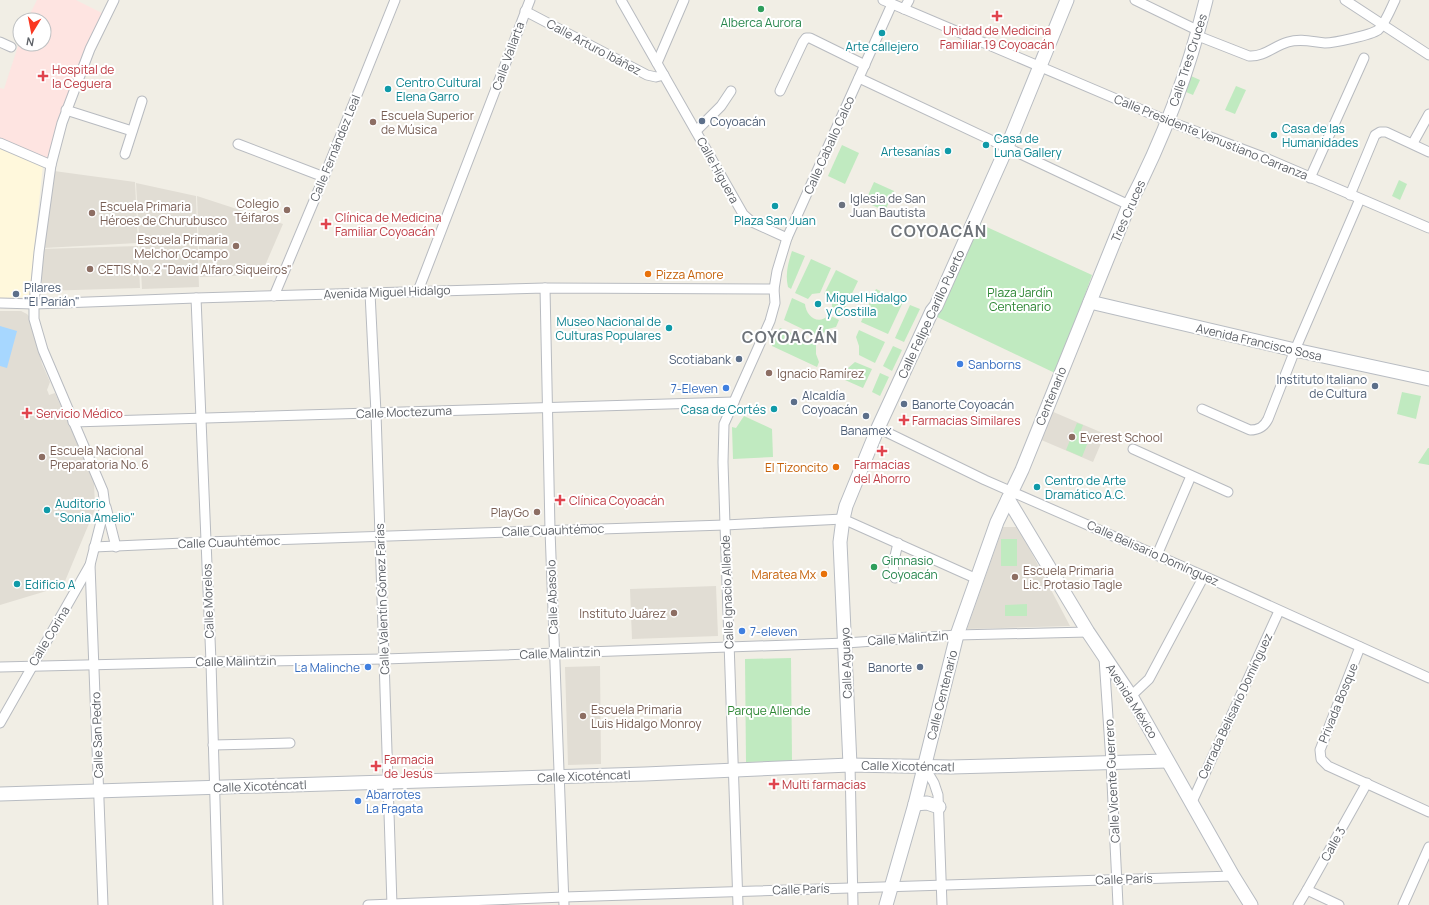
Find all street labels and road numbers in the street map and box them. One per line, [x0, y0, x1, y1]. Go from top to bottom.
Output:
street label: Calle Tres Cruces [1165, 11, 1211, 109]
street label: Calle Arturo Ibáñez [544, 15, 644, 79]
street label: Calle Vallarta [488, 19, 528, 93]
street label: Calle Presidente Venustiano Carranza [1111, 90, 1311, 184]
street label: Calle Fernández Leal [306, 92, 364, 204]
street label: Calle Caballo Calco [800, 93, 858, 197]
street label: Calle Higuera [693, 134, 743, 206]
street label: Tres Cruces [1107, 177, 1149, 245]
street label: Calle Felipe Carillo Puerto [894, 247, 968, 381]
street label: Avenida Miguel Hidalgo [323, 281, 451, 303]
street label: Avenida Francisco Sosa [1194, 319, 1324, 365]
street label: Centenario [1032, 364, 1070, 428]
street label: Calle Moctezuma [356, 402, 452, 422]
street label: Calle Belisario Domínguez [1084, 516, 1222, 590]
street label: Calle Cuauhtémoc [502, 520, 605, 540]
street label: Calle Valentín Gómez Farías [371, 523, 393, 675]
street label: Calle Cuauhtémoc [178, 532, 281, 552]
street label: Calle Ignacio Allende [717, 535, 737, 649]
street label: Calle Abasolo [542, 559, 562, 635]
street label: Calle Morelos [198, 563, 218, 639]
street label: Calle Corina [24, 603, 74, 669]
street label: Calle Aguayo [836, 627, 856, 699]
street label: Calle Malintzin [867, 627, 949, 649]
street label: Cerrada Belisario Domínguez [1194, 630, 1276, 782]
street label: Calle Malintzin [519, 643, 601, 663]
street label: Calle Centenario [923, 648, 961, 742]
street label: Calle Malintzin [195, 652, 277, 670]
street label: Avenida México [1102, 660, 1162, 742]
street label: Privada Bosque [1314, 660, 1362, 746]
street label: Calle San Pedro [87, 691, 107, 779]
street label: Calle Vicente Guerrero [1100, 719, 1124, 843]
street label: Calle Xicoténcatl [861, 757, 955, 775]
street label: Calle Xicoténcatl [537, 766, 631, 786]
street label: Calle Xicoténcatl [213, 776, 307, 796]
street label: Calle 3 [1317, 824, 1349, 864]
street label: Calle París [1095, 870, 1153, 888]
street label: Calle París [772, 880, 830, 898]

